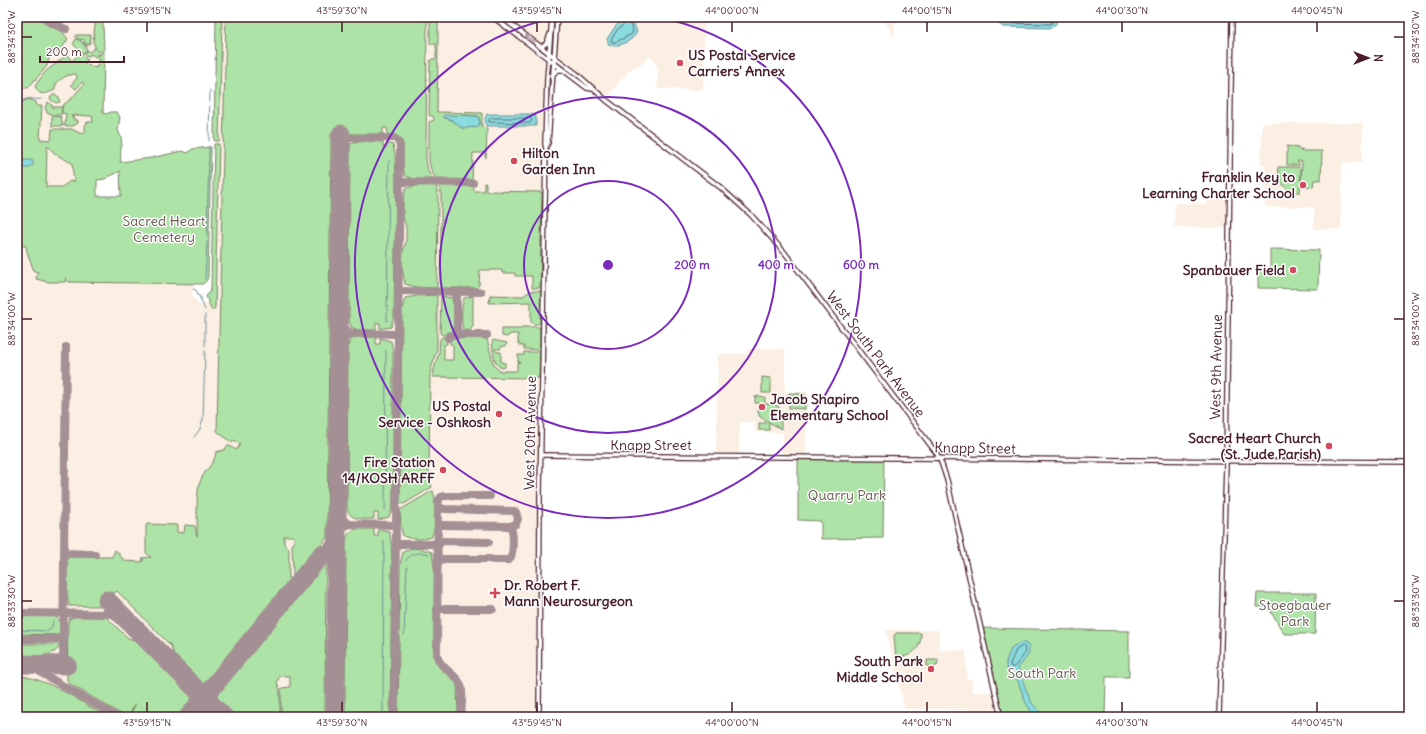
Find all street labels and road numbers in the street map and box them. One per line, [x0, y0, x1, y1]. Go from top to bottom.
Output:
street label: West South Park Avenue [823, 287, 929, 421]
street label: West 9th Avenue [1206, 314, 1226, 420]
street label: West 20th Avenue [520, 376, 540, 490]
street label: Knapp Street [610, 436, 692, 454]
street label: Knapp Street [934, 438, 1016, 458]

